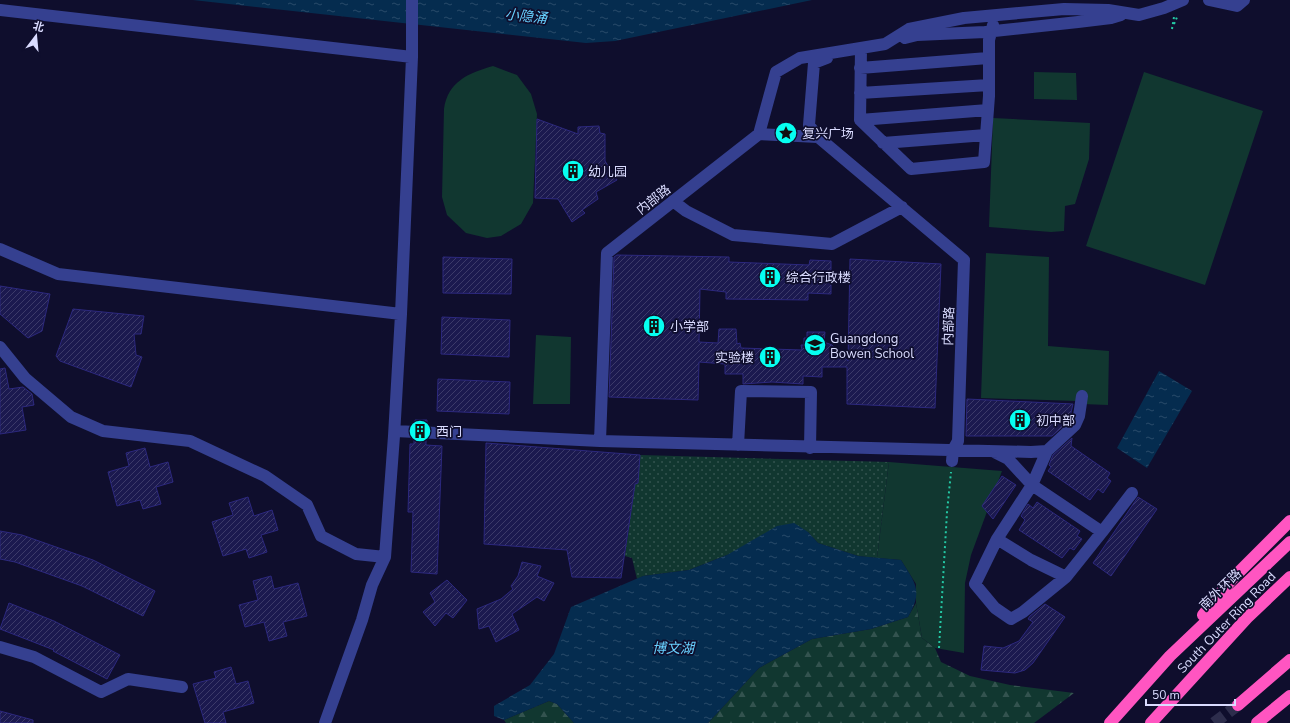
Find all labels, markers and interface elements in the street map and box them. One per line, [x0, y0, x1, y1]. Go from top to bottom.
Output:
water label: 小隐涌 [504, 5, 550, 28]
north arrow [16, 16, 56, 56]
text: 北 [31, 18, 46, 36]
place icon: 复兴广场 [773, 120, 799, 146]
place label: 复兴广场 [802, 125, 854, 143]
building icon: 幼儿园 [560, 158, 586, 184]
place label: 幼儿园 [588, 163, 627, 181]
street label: 内部路 [633, 181, 675, 219]
building icon: 综合行政楼 [757, 264, 783, 290]
place label: 综合行政楼 [786, 269, 851, 287]
street label: 内部路 [939, 306, 959, 346]
building icon: 小学部 [641, 313, 667, 339]
place label: 小学部 [670, 318, 709, 336]
place label: Guangdong Bowen School [830, 330, 914, 363]
school or university icon: Guangdong Bowen School [802, 332, 828, 358]
building icon: 实验楼 [757, 344, 783, 370]
place label: 实验楼 [715, 349, 754, 367]
building icon: 初中部 [1007, 407, 1033, 433]
place label: 初中部 [1036, 412, 1075, 430]
building icon: 西门 [407, 418, 433, 444]
place label: 西门 [436, 423, 462, 441]
street label: 南外环路 [1196, 565, 1246, 614]
street label: South Outer Ring Road [1173, 568, 1280, 677]
water label: 博文湖 [652, 639, 696, 658]
scale bar [1146, 681, 1235, 707]
text: 50 m [1152, 687, 1180, 703]

